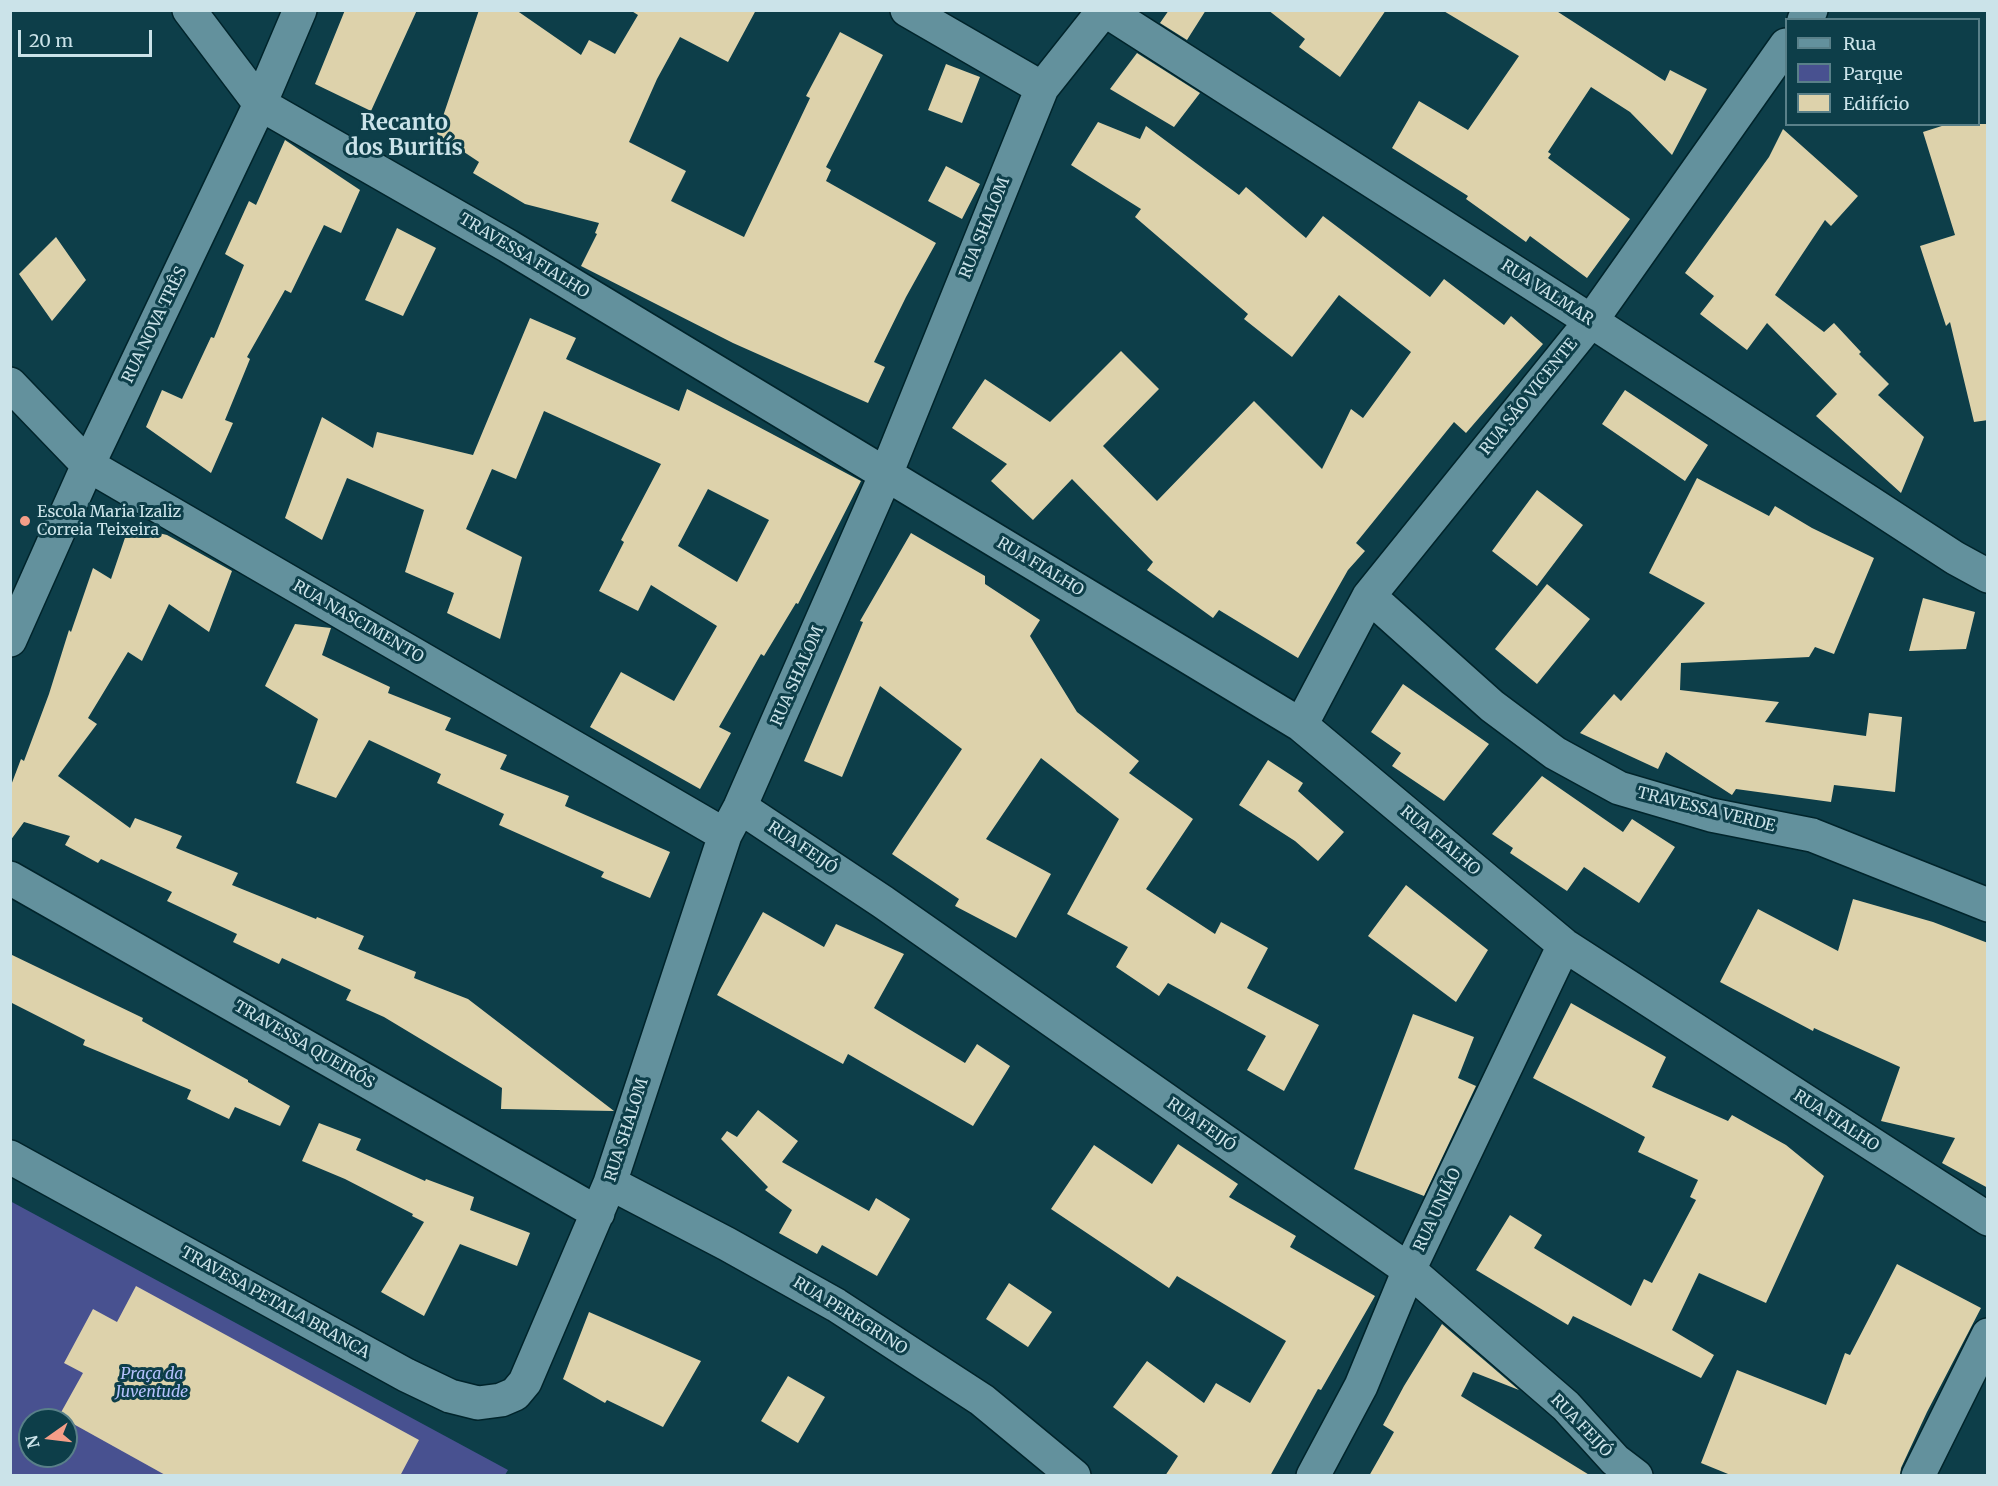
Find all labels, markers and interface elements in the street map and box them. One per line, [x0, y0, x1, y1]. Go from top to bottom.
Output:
scale bar [21, 18, 154, 56]
legend [1785, 18, 1980, 126]
text: 20 m [29, 29, 73, 52]
text: Rua [1843, 32, 1876, 55]
text: Parque [1843, 62, 1903, 85]
text: Edifício [1843, 92, 1909, 115]
district label: Recanto dos Buritís [345, 111, 463, 162]
street label: RUA SHALOM [956, 175, 1014, 281]
street label: TRAVESSA FIALHO [455, 210, 593, 302]
street label: RUA VALMAR [1497, 256, 1597, 330]
street label: RUA NOVA TRÊS [119, 264, 191, 386]
street label: RUA SÃO VICENTE [1476, 335, 1582, 459]
place label: Escola Maria Izaliz Correia Teixeira [37, 502, 181, 540]
marker: Escola Maria Izaliz Correia Teixeira [18, 514, 32, 528]
street label: RUA FIALHO [993, 534, 1087, 600]
street label: RUA NASCIMENTO [289, 577, 427, 667]
street label: RUA SHALOM [767, 623, 829, 729]
street label: TRAVESSA VERDE [1635, 784, 1777, 836]
street label: RUA FIALHO [1396, 802, 1484, 880]
street label: RUA FEIJÓ [764, 818, 840, 878]
street label: TRAVESSA QUEIRÓS [230, 997, 378, 1093]
street label: RUA SHALOM [601, 1076, 653, 1184]
street label: RUA FIALHO [1790, 1086, 1882, 1156]
street label: RUA FEIJÓ [1163, 1094, 1239, 1156]
street label: RUA UNIÃO [1410, 1165, 1466, 1255]
street label: TRAVESA PETALA BRANCA [177, 1243, 373, 1363]
street label: RUA PEREGRINO [789, 1273, 911, 1359]
park label: Praça da Juventude [116, 1364, 188, 1402]
street label: RUA FEIJÓ [1546, 1391, 1616, 1461]
north arrow [18, 1408, 78, 1468]
text: N [21, 1433, 44, 1450]

